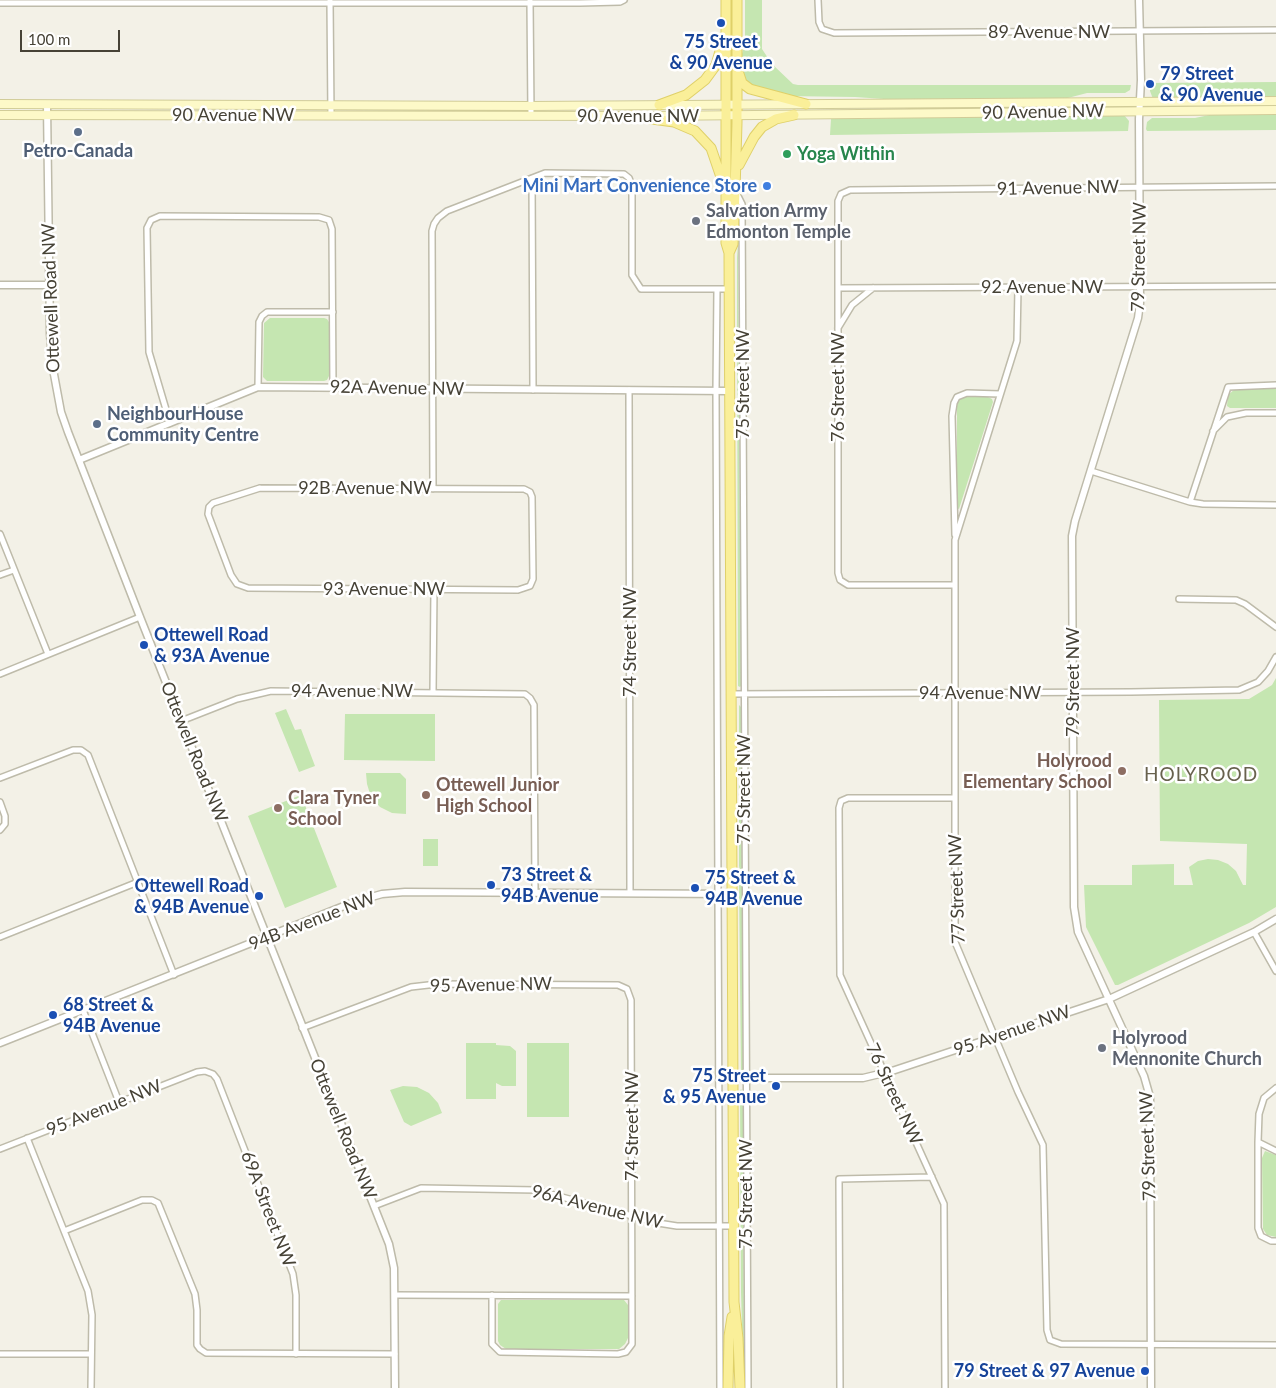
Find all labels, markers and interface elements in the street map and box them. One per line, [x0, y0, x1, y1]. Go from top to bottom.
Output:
marker: 75 Street & 90 Avenue [715, 17, 727, 29]
scale bar [22, 20, 122, 52]
street label: 89 Avenue NW [988, 21, 1110, 43]
text: 100 m [28, 30, 70, 48]
place label: 75 Street & 90 Avenue [669, 31, 773, 74]
place label: 79 Street & 90 Avenue [1160, 63, 1263, 106]
marker: 79 Street & 90 Avenue [1144, 78, 1156, 90]
street label: 90 Avenue NW [982, 100, 1104, 124]
street label: 90 Avenue NW [172, 104, 294, 126]
street label: 90 Avenue NW [577, 105, 699, 127]
marker: Petro-Canada [72, 126, 84, 138]
place label: Petro-Canada [23, 140, 133, 162]
place label: Yoga Within [797, 143, 895, 165]
marker: Yoga Within [781, 148, 793, 160]
place label: Mini Mart Convenience Store [522, 175, 757, 197]
street label: 91 Avenue NW [997, 176, 1119, 200]
marker: Mini Mart Convenience Store [761, 180, 773, 192]
place label: Salvation Army Edmonton Temple [706, 200, 851, 242]
street label: 79 Street NW [1127, 202, 1151, 312]
marker: Salvation Army Edmonton Temple [690, 215, 702, 227]
street label: Ottewell Road NW [38, 223, 64, 373]
street label: 92 Avenue NW [981, 276, 1103, 298]
street label: 75 Street NW [732, 329, 754, 439]
street label: 76 Street NW [827, 332, 849, 442]
street label: 92A Avenue NW [330, 376, 464, 400]
place label: NeighbourHouse Community Centre [107, 403, 259, 446]
marker: NeighbourHouse Community Centre [91, 418, 103, 430]
street label: 92B Avenue NW [298, 477, 432, 499]
street label: 93 Avenue NW [323, 578, 445, 600]
street label: 74 Street NW [619, 587, 641, 697]
place label: Ottewell Road & 93A Avenue [154, 624, 270, 666]
street label: 79 Street NW [1062, 627, 1084, 737]
marker: Ottewell Road & 93A Avenue [138, 639, 150, 651]
street label: Ottewell Road NW [156, 679, 232, 825]
street label: 94 Avenue NW [291, 680, 413, 702]
street label: 94 Avenue NW [919, 682, 1041, 704]
street label: 75 Street NW [733, 734, 755, 844]
place label: Holyrood Elementary School [963, 750, 1112, 792]
district label: HOLYROOD [1143, 764, 1259, 786]
marker: Holyrood Elementary School [1116, 765, 1128, 777]
place label: Ottewell Junior High School [436, 774, 559, 816]
place label: Clara Tyner School [288, 787, 379, 830]
marker: Ottewell Junior High School [420, 789, 432, 801]
marker: Clara Tyner School [272, 802, 284, 814]
street label: 77 Street NW [944, 834, 970, 944]
place label: 73 Street & 94B Avenue [501, 864, 599, 906]
place label: 75 Street & 94B Avenue [705, 867, 803, 910]
place label: Ottewell Road & 94B Avenue [134, 875, 249, 918]
marker: 73 Street & 94B Avenue [485, 879, 497, 891]
marker: 75 Street & 94B Avenue [689, 882, 701, 894]
street label: 94B Avenue NW [246, 887, 378, 955]
marker: Ottewell Road & 94B Avenue [253, 890, 265, 902]
street label: 95 Avenue NW [430, 973, 552, 997]
place label: 68 Street & 94B Avenue [63, 994, 161, 1036]
street label: 95 Avenue NW [951, 1001, 1073, 1061]
marker: 68 Street & 94B Avenue [47, 1009, 59, 1021]
place label: Holyrood Mennonite Church [1112, 1027, 1262, 1070]
street label: 76 Street NW [861, 1040, 927, 1148]
marker: Holyrood Mennonite Church [1096, 1042, 1108, 1054]
street label: Ottewell Road NW [305, 1056, 381, 1202]
place label: 75 Street & 95 Avenue [663, 1065, 766, 1108]
street label: 74 Street NW [621, 1071, 643, 1181]
street label: 95 Avenue NW [43, 1075, 165, 1141]
marker: 75 Street & 95 Avenue [770, 1080, 782, 1092]
street label: 79 Street NW [1135, 1091, 1161, 1201]
street label: 75 Street NW [735, 1139, 757, 1249]
street label: 69A Street NW [236, 1148, 300, 1270]
street label: 96A Avenue NW [529, 1180, 665, 1234]
place label: 79 Street & 97 Avenue [954, 1360, 1135, 1382]
marker: 79 Street & 97 Avenue [1139, 1365, 1151, 1377]

